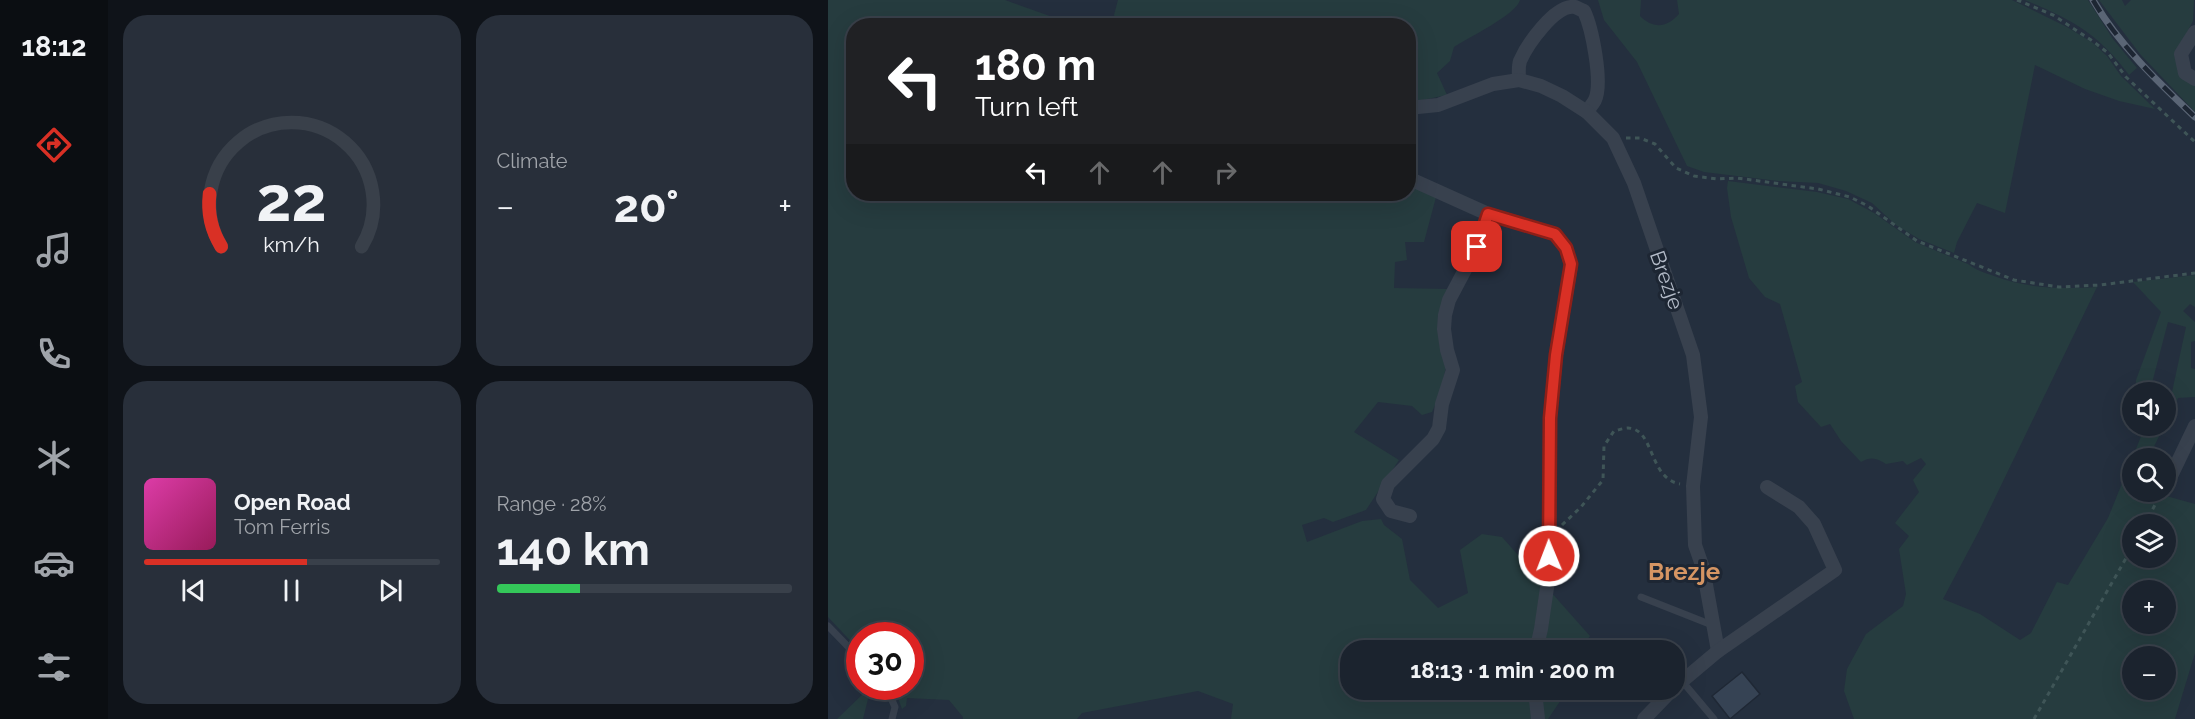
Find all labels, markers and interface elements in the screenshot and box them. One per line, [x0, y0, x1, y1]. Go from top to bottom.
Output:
text: 18:12 [22, 31, 86, 62]
text: 180 m [975, 41, 1096, 90]
icon: left [876, 42, 954, 120]
text: Turn left [975, 91, 1078, 122]
icon: directions [33, 124, 75, 166]
text: Climate [497, 149, 568, 173]
icon: left [1020, 156, 1053, 189]
icon: ahead [1083, 156, 1116, 189]
icon: ahead [1146, 156, 1179, 189]
icon: right [1209, 156, 1242, 189]
text: 22 [257, 162, 327, 236]
text: 20° [614, 180, 679, 233]
text: − [497, 187, 514, 226]
text: + [778, 187, 792, 226]
pin [1451, 221, 1502, 272]
icon: music [33, 229, 75, 271]
icon: arrive [1460, 230, 1493, 263]
text: km/h [263, 233, 320, 258]
street label: Brezje [1645, 247, 1689, 313]
icon: phone [33, 333, 75, 375]
map controls [2122, 382, 2176, 700]
button: sound [2122, 382, 2176, 436]
icon: climate [33, 437, 75, 479]
button: search [2122, 448, 2176, 502]
text: Open Road [234, 489, 351, 515]
text: Range · 28% [497, 492, 607, 516]
button: layers [2122, 514, 2176, 568]
text: Tom Ferris [234, 515, 330, 539]
text: 140 km [497, 523, 650, 576]
position arrow [1517, 524, 1581, 588]
icon: car [33, 542, 75, 584]
district label: Brezje [1648, 557, 1720, 586]
icon: previous [177, 574, 210, 607]
icon: pause [275, 574, 308, 607]
icon: next [374, 574, 407, 607]
button: + [2122, 580, 2176, 634]
speed limit sign: 30 [846, 622, 924, 700]
icon: filters [33, 646, 75, 688]
button: − [2122, 646, 2176, 700]
text: 18:13 · 1 min · 200 m [1410, 657, 1615, 683]

